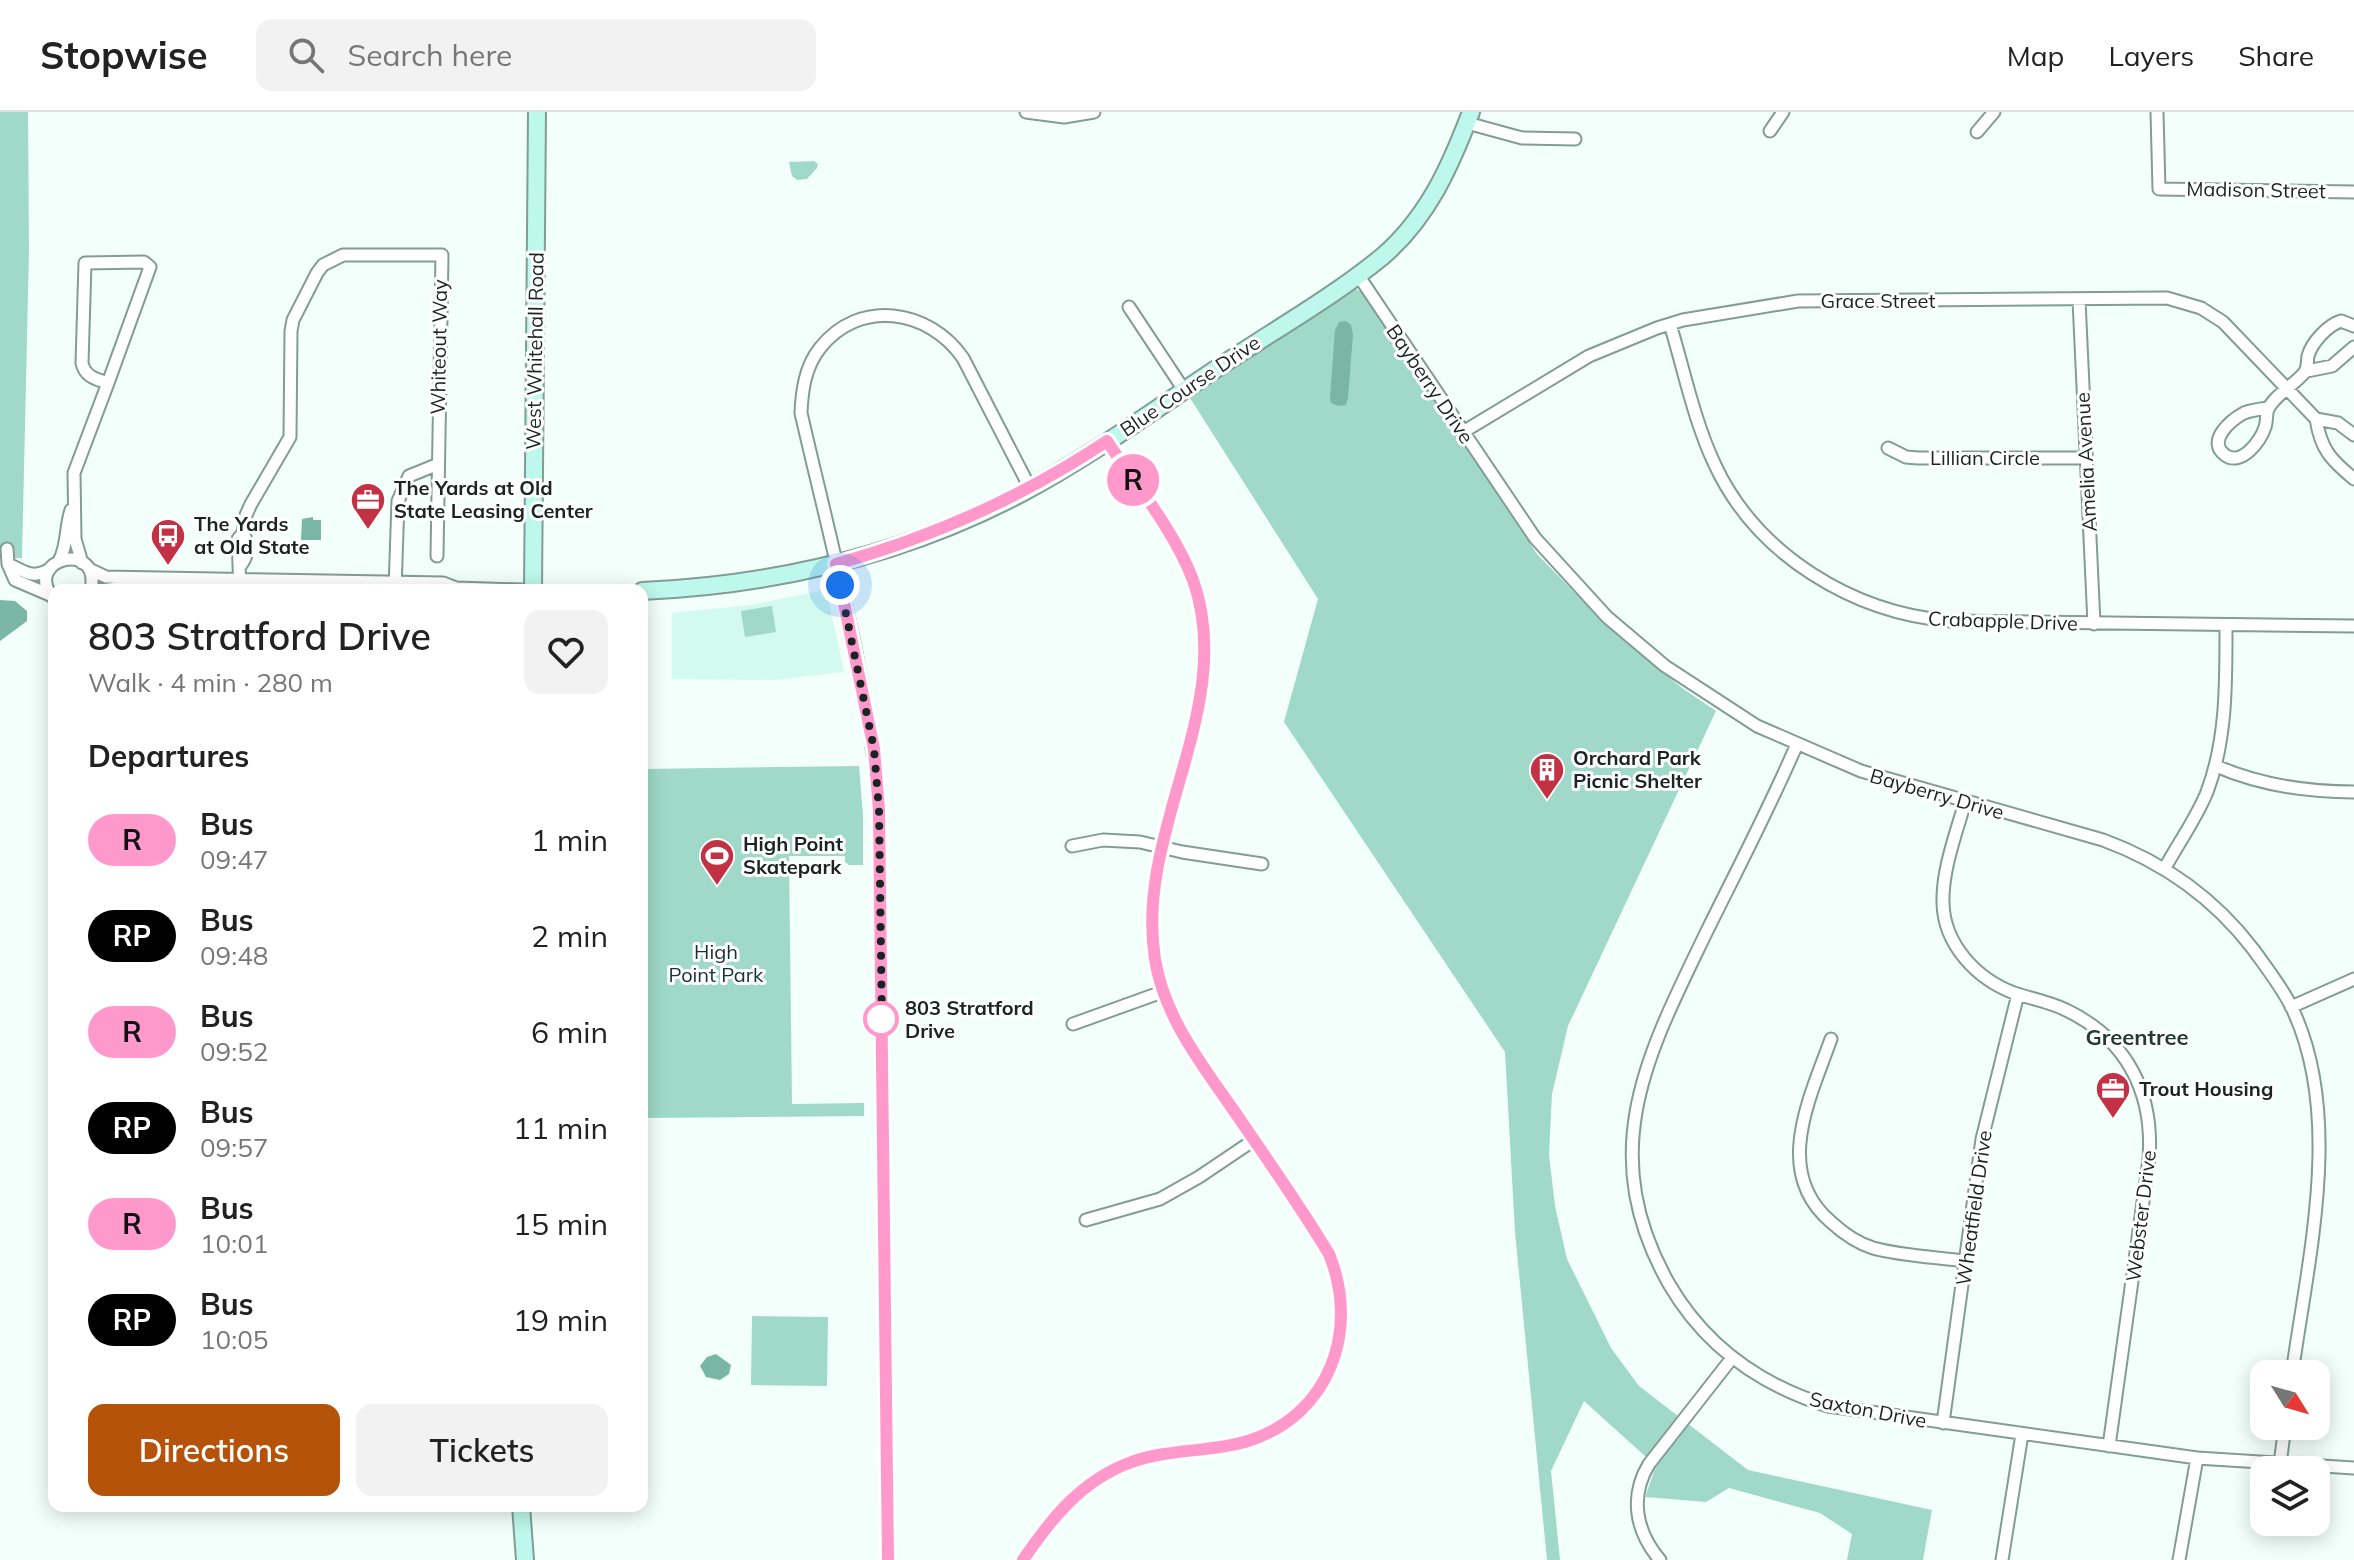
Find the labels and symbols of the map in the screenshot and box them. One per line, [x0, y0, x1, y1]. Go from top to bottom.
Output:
street label: Madison Street [2186, 176, 2326, 203]
street label: West Whitehall Road [520, 252, 549, 450]
street label: Whiteout Way [425, 279, 452, 415]
street label: Grace Street [1821, 288, 1935, 313]
street label: Bayberry Drive [1381, 319, 1479, 448]
street label: Blue Course Drive [1115, 330, 1264, 442]
street label: Amelia Avenue [2069, 392, 2102, 532]
street label: Lillian Circle [1930, 445, 2040, 470]
line badge: R [1107, 454, 1159, 506]
place label: The Yards at Old State Leasing Center [394, 475, 593, 523]
office icon: The Yards at Old State Leasing Center [349, 481, 387, 531]
place label: The Yards at Old State [194, 511, 310, 559]
bus stop icon: The Yards at Old State [149, 517, 187, 567]
your location [820, 565, 860, 605]
street label: Crabapple Drive [1928, 605, 2078, 636]
place label: Orchard Park Picnic Shelter [1573, 745, 1702, 793]
building icon: Orchard Park Picnic Shelter [1528, 751, 1566, 801]
street label: Bayberry Drive [1867, 762, 2007, 825]
place label: High Point Skatepark [743, 831, 844, 879]
sports icon: High Point Skatepark [698, 837, 736, 887]
park label: High Point Park [669, 939, 764, 987]
place label: 803 Stratford Drive [905, 995, 1034, 1043]
marker: 803 Stratford Drive [864, 1002, 898, 1036]
district label: Greentree [2085, 1023, 2189, 1051]
office icon: Trout Housing [2094, 1070, 2132, 1120]
place label: Trout Housing [2139, 1076, 2273, 1101]
street label: Wheatfield Drive [1950, 1129, 1997, 1287]
street label: Webster Drive [2120, 1149, 2161, 1283]
north arrow [2250, 1360, 2330, 1440]
street label: Saxton Drive [1807, 1386, 1929, 1433]

